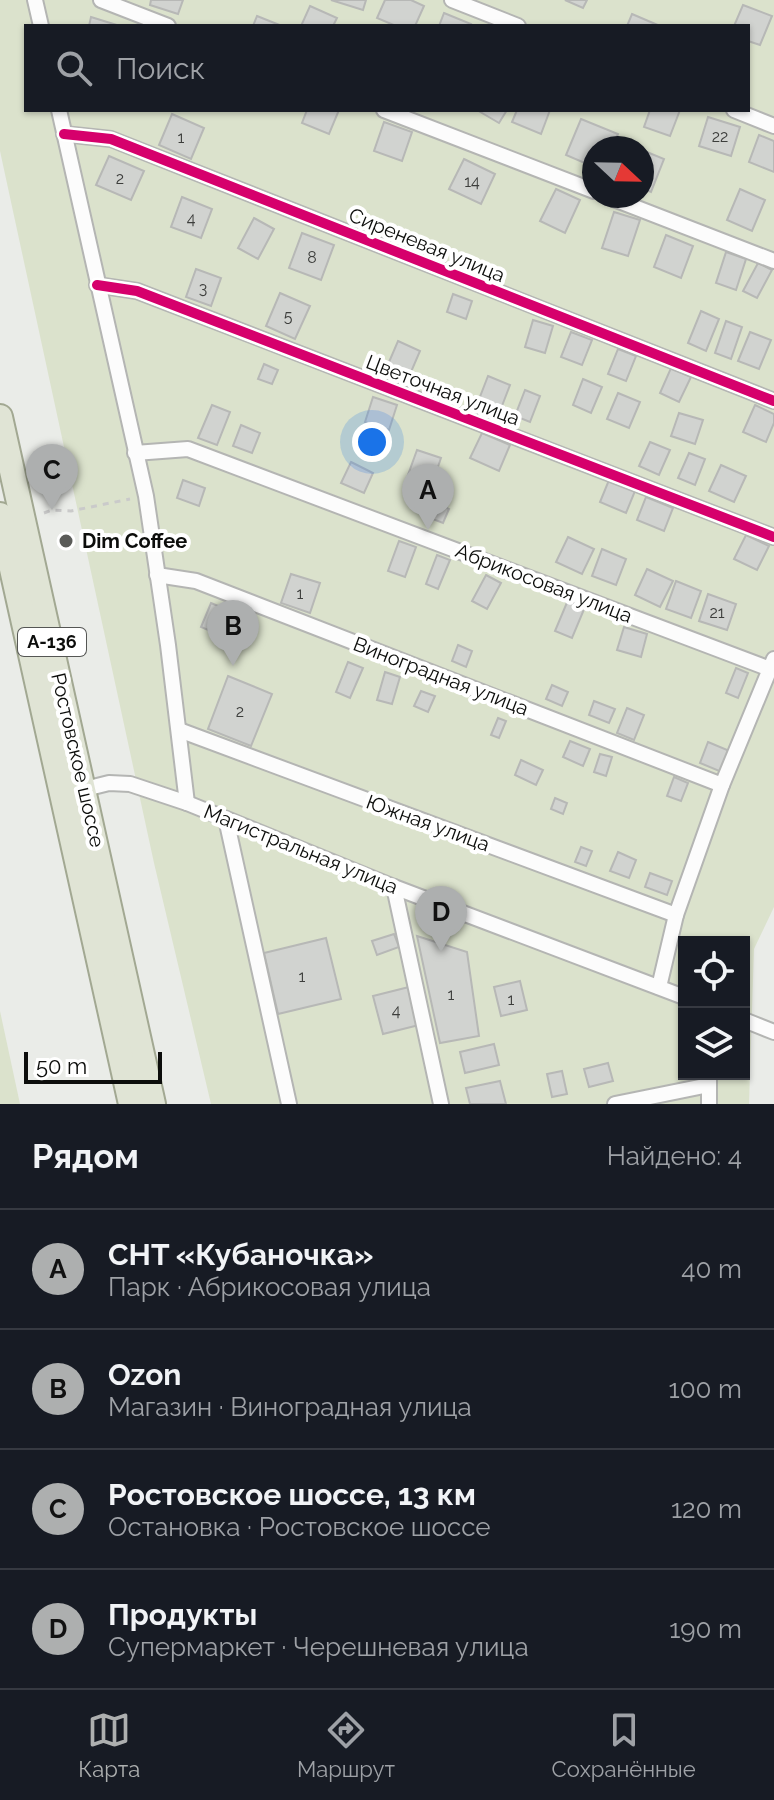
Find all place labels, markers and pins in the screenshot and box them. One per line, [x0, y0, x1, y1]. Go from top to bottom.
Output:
pin: C [26, 444, 78, 510]
pin: A [402, 464, 454, 530]
place label: Dim Coffee [82, 529, 187, 553]
marker: Dim Coffee [57, 532, 75, 550]
pin: B [207, 600, 259, 666]
pin: D [415, 886, 467, 952]

